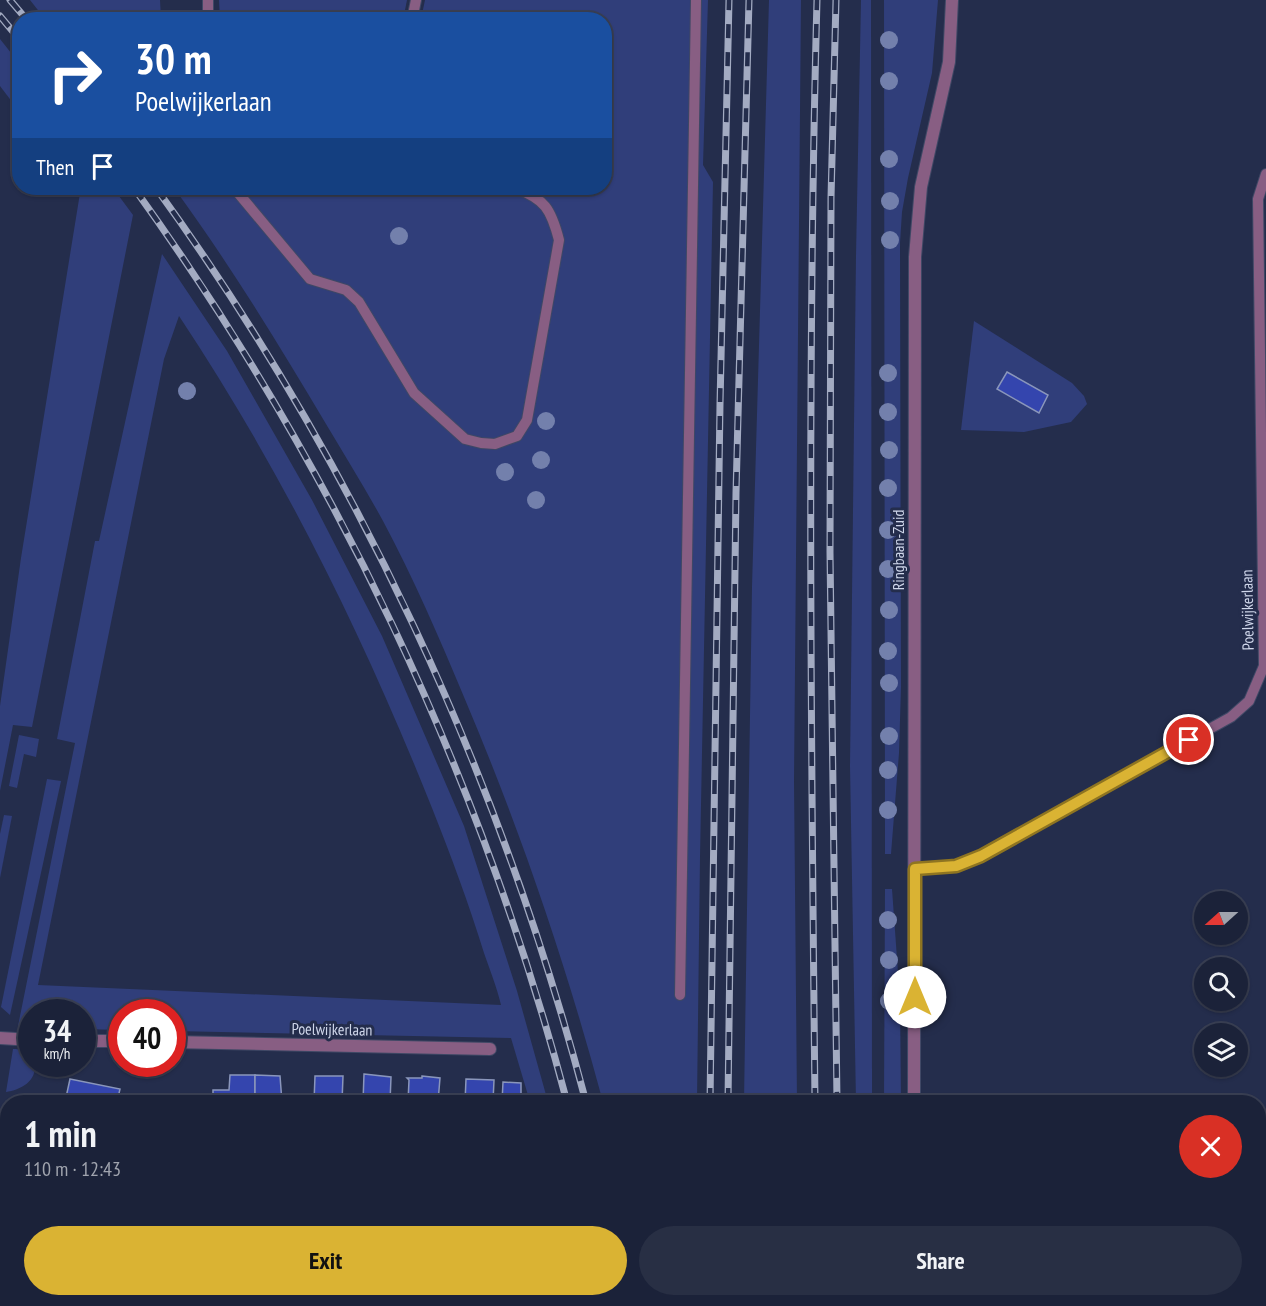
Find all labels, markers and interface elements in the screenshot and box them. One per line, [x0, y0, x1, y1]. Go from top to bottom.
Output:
text: 30 m [135, 31, 212, 86]
icon: right [36, 36, 114, 114]
text: Poelwijkerlaan [135, 84, 272, 118]
icon: arrive [86, 150, 119, 183]
text: Then [36, 153, 74, 181]
street label: Ringbaan-Zuid [888, 510, 908, 590]
street label: Poelwijkerlaan [1236, 569, 1258, 651]
pin [1163, 714, 1214, 765]
icon: arrive [1172, 723, 1205, 756]
north arrow [1194, 891, 1248, 945]
map controls [1194, 891, 1248, 1077]
button: search [1194, 957, 1248, 1011]
position arrow [883, 965, 947, 1029]
speed limit sign: 40 [108, 999, 186, 1077]
text: 34 [43, 1011, 71, 1050]
street label: Poelwijkerlaan [291, 1018, 373, 1040]
button: layers [1194, 1023, 1248, 1077]
text: km/h [44, 1044, 70, 1063]
text: 1 min [24, 1110, 97, 1157]
button: close [1179, 1115, 1242, 1178]
text: 110 m · 12:43 [24, 1156, 121, 1182]
button: Exit [24, 1226, 627, 1295]
button: Share [639, 1226, 1242, 1295]

